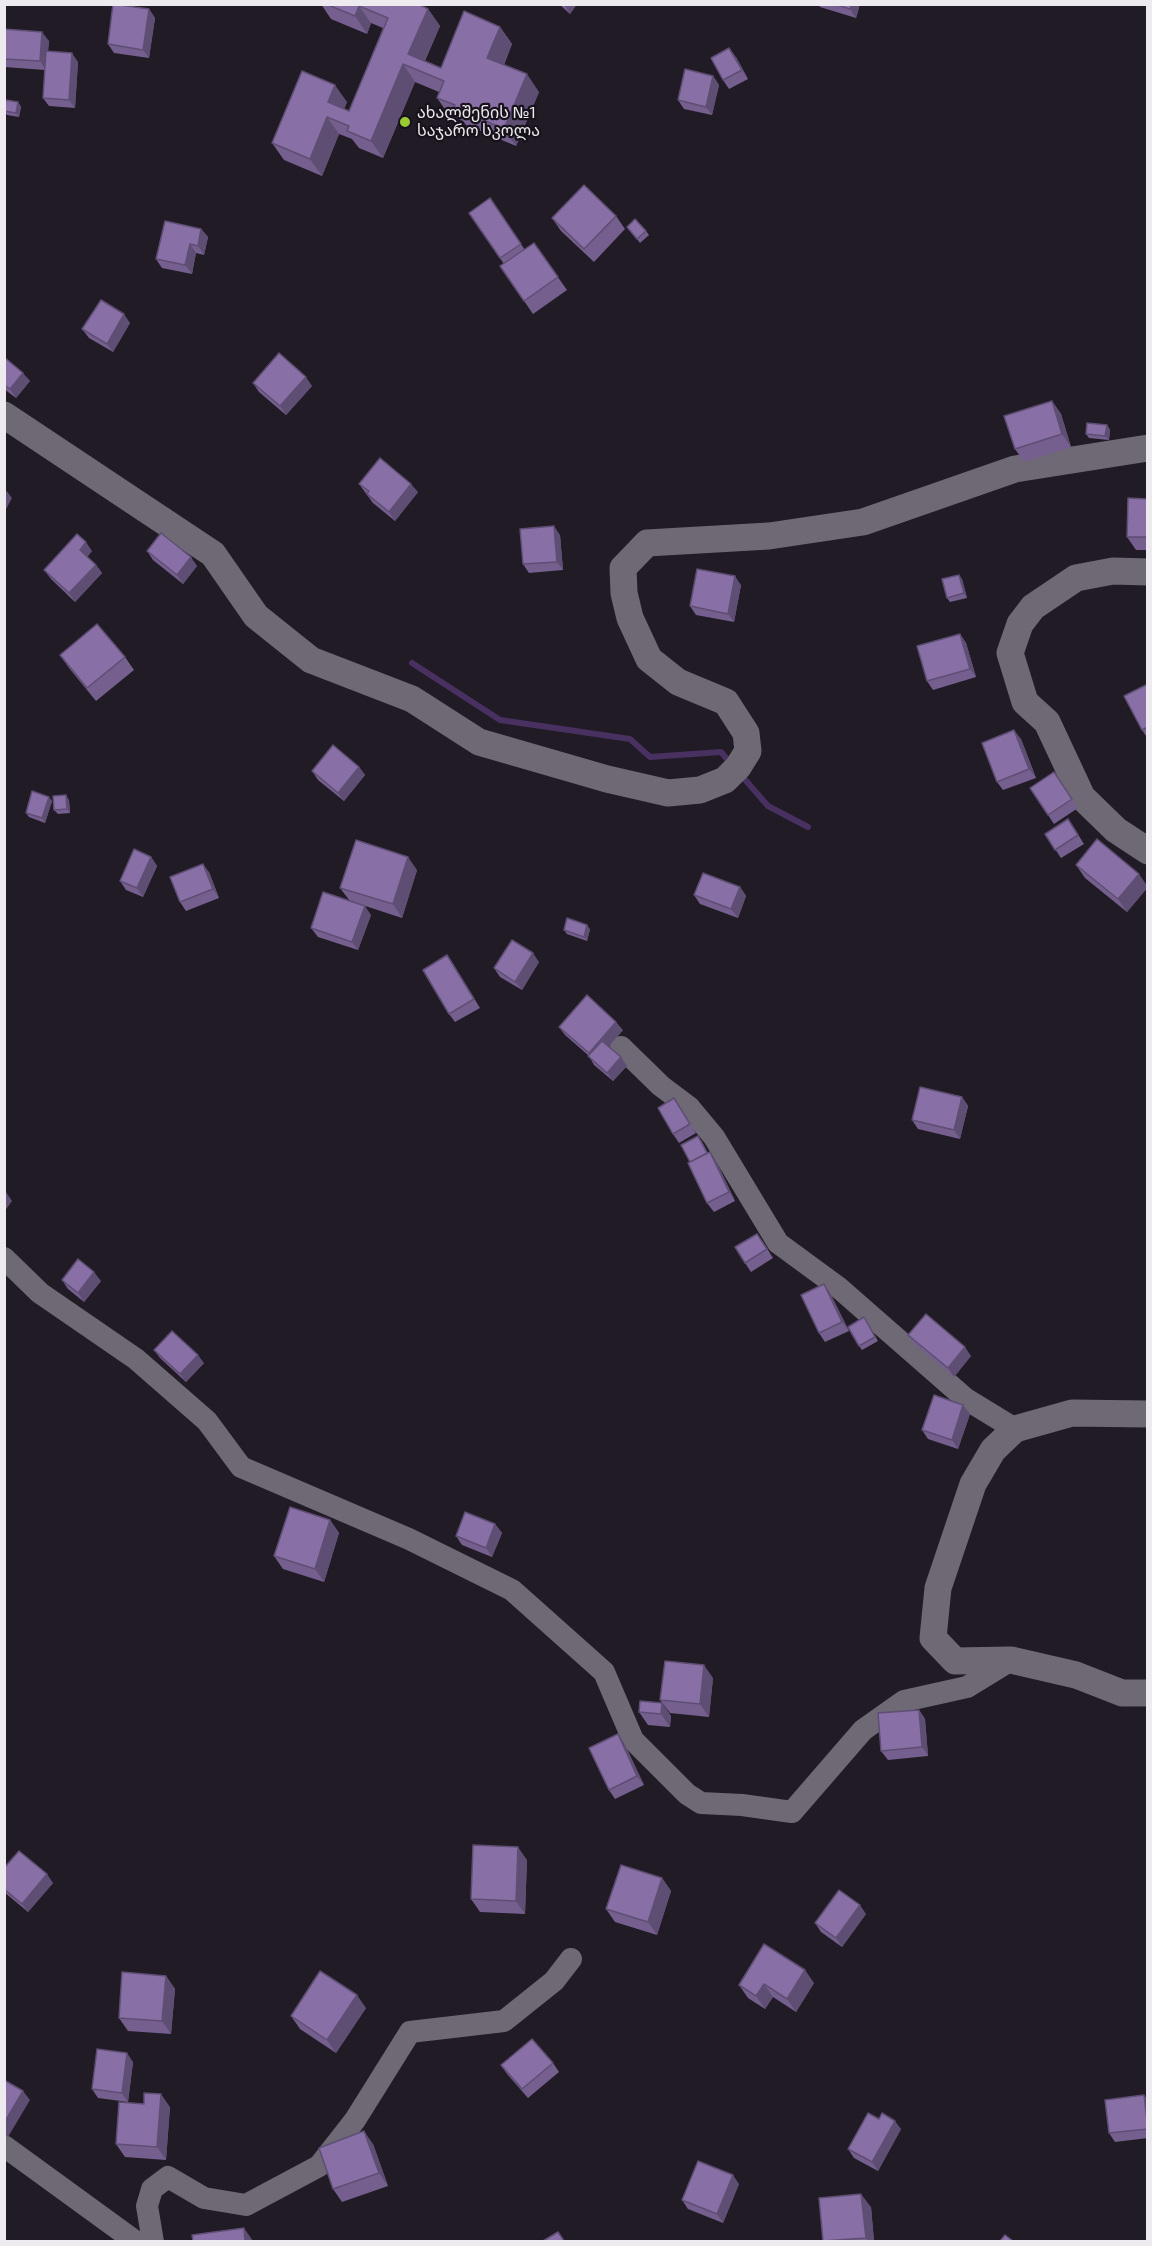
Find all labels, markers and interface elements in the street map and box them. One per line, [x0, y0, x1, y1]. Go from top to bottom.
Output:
place label: ახალშენის №1 საჯარო სკოლა [417, 103, 540, 141]
marker: ახალშენის №1 საჯარო სკოლა [398, 115, 412, 129]

